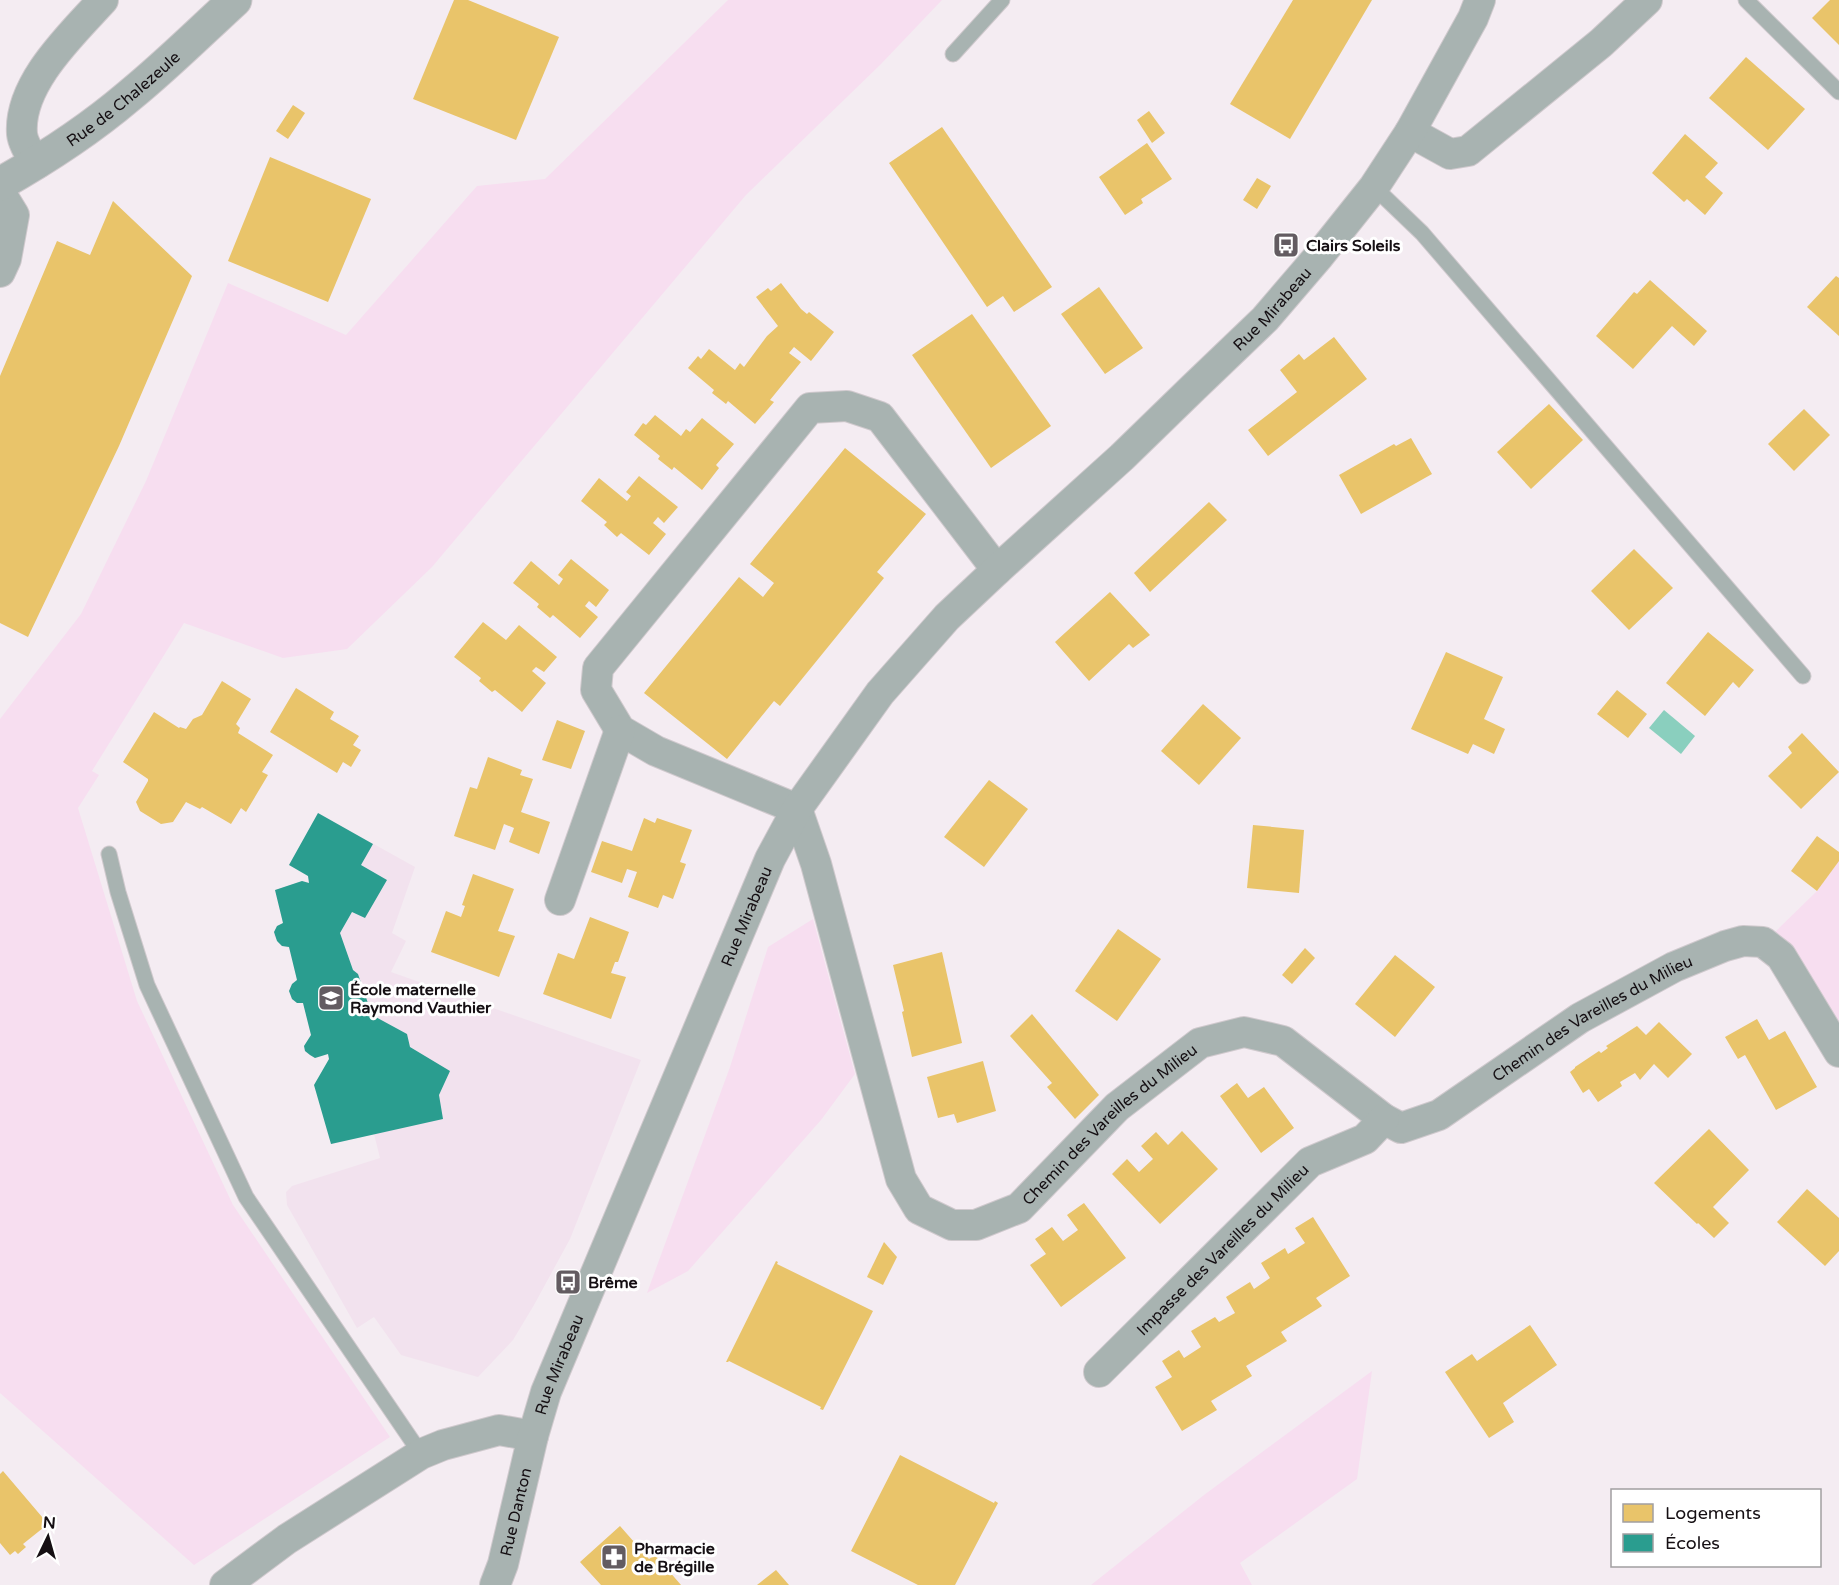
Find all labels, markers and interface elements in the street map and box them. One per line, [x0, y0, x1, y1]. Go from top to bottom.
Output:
street label: Rue de Chalezeule [63, 47, 185, 151]
bus stop icon: Clairs Soleils [1271, 230, 1301, 260]
place label: Clairs Soleils [1306, 236, 1401, 256]
street label: Rue Mirabeau [1229, 263, 1316, 355]
street label: Rue Mirabeau [717, 863, 777, 970]
street label: Chemin des Vareilles du Milieu [1489, 951, 1696, 1086]
place label: École maternelle Raymond Vauthier [350, 980, 492, 1018]
school or university icon: École maternelle Raymond Vauthier [316, 983, 346, 1013]
street label: Chemin des Vareilles du Milieu [1018, 1040, 1202, 1210]
street label: Impasse des Vareilles du Milieu [1133, 1160, 1313, 1340]
bus stop icon: Brême [553, 1267, 583, 1297]
place label: Brême [588, 1273, 638, 1293]
street label: Rue Mirabeau [531, 1312, 588, 1417]
street label: Rue Danton [496, 1466, 536, 1558]
legend [1611, 1489, 1821, 1567]
text: Logements [1665, 1502, 1761, 1524]
north arrow [18, 1507, 78, 1567]
text: N [42, 1513, 56, 1534]
text: Écoles [1665, 1532, 1720, 1554]
place label: Pharmacie de Brégille [634, 1539, 715, 1577]
pharmacy icon: Pharmacie de Brégille [599, 1542, 629, 1572]

